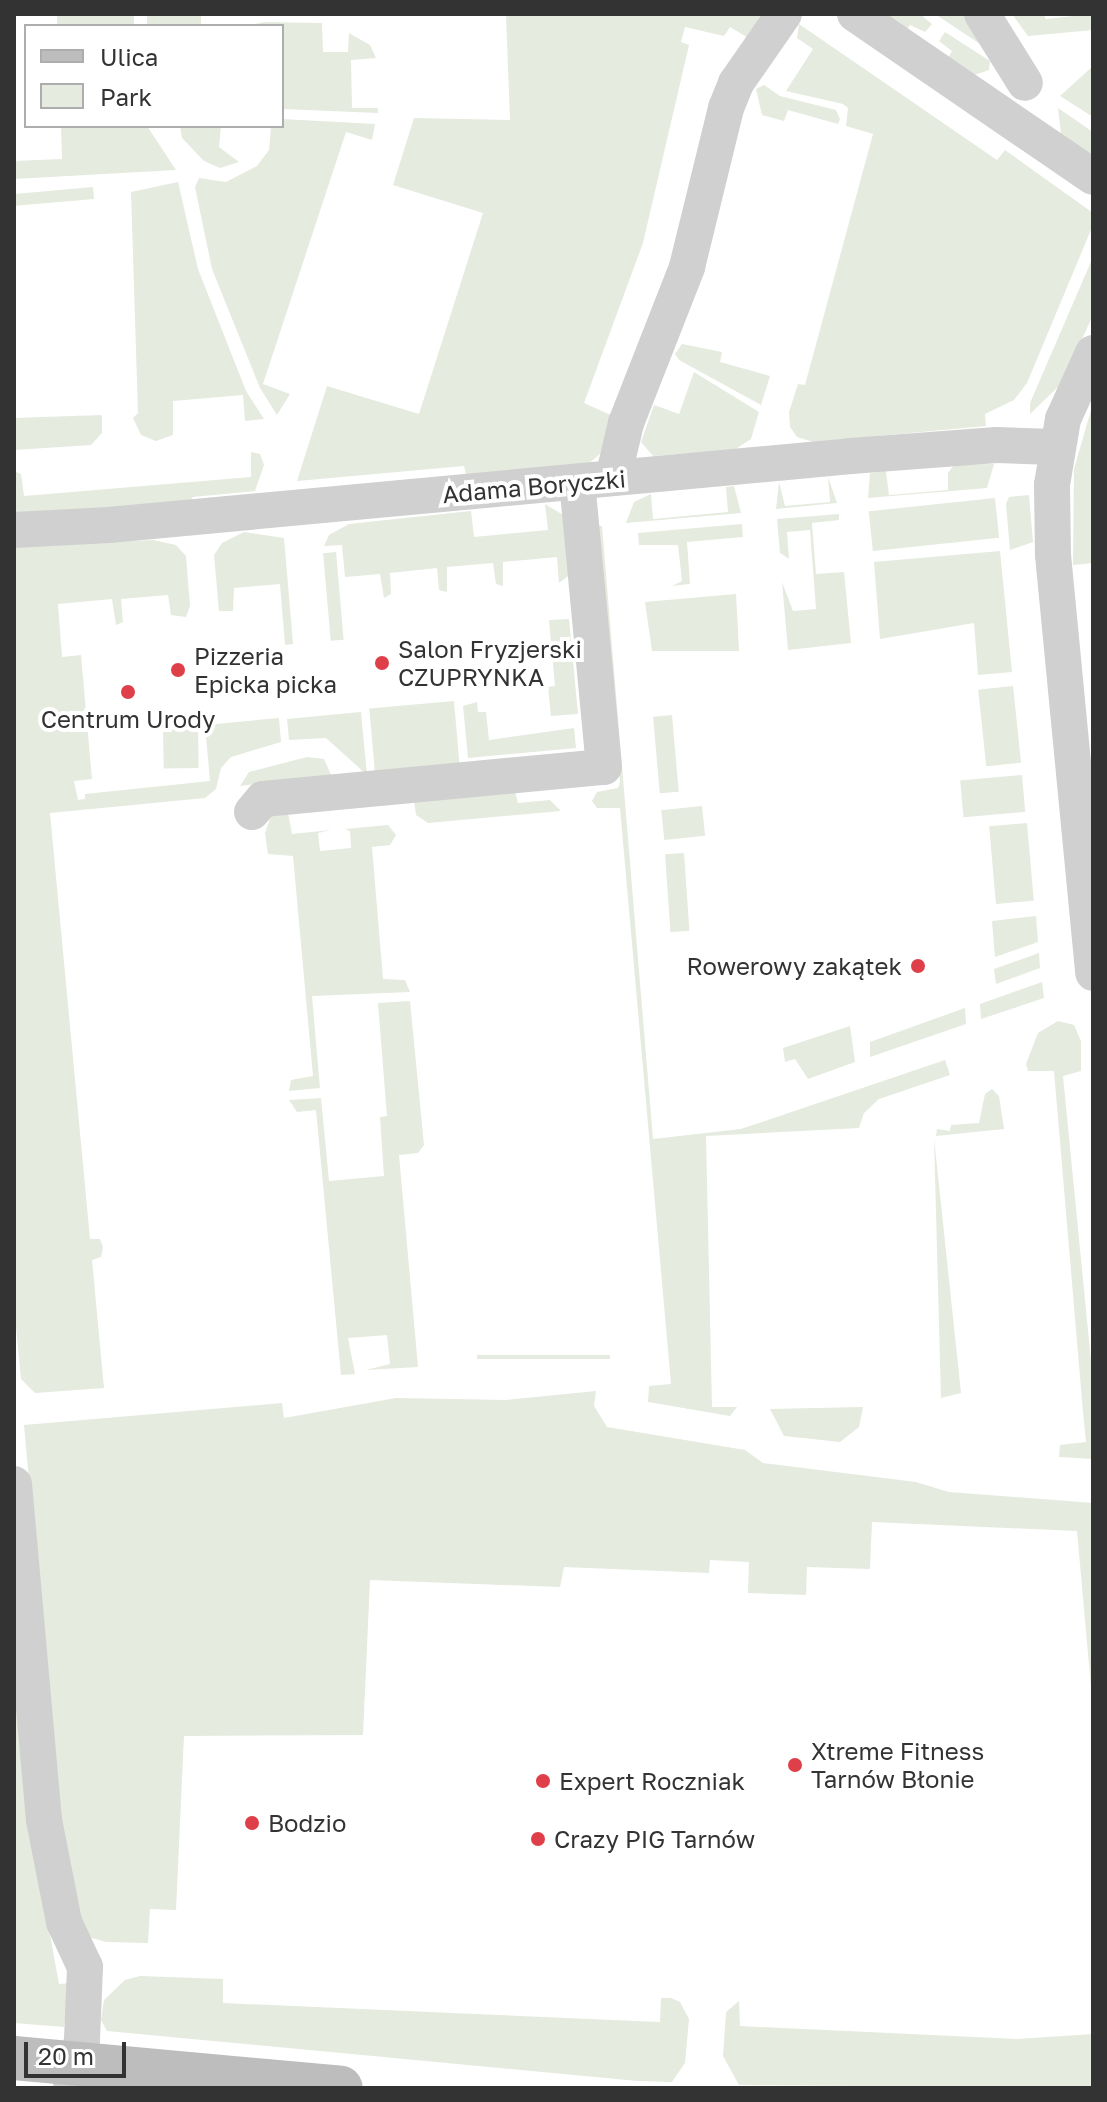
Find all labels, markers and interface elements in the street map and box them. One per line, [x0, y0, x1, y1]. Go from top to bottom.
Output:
legend [24, 24, 284, 128]
text: Ulica [100, 42, 158, 71]
text: Park [100, 82, 152, 111]
street label: Adama Boryczki [441, 464, 627, 508]
place label: Salon Fryzjerski CZUPRYNKA [398, 635, 582, 691]
place label: Pizzeria Epicka picka [194, 642, 337, 698]
marker: Salon Fryzjerski CZUPRYNKA [373, 654, 391, 672]
marker: Pizzeria Epicka picka [169, 661, 187, 679]
marker: Centrum Urody [119, 683, 137, 701]
place label: Centrum Urody [41, 705, 215, 733]
place label: Rowerowy zakątek [686, 952, 902, 980]
marker: Rowerowy zakątek [909, 957, 927, 975]
place label: Xtreme Fitness Tarnów Błonie [811, 1737, 984, 1793]
marker: Xtreme Fitness Tarnów Błonie [786, 1756, 804, 1774]
place label: Expert Roczniak [559, 1767, 745, 1795]
marker: Expert Roczniak [534, 1772, 552, 1790]
place label: Bodzio [268, 1809, 346, 1837]
marker: Bodzio [243, 1814, 261, 1832]
place label: Crazy PIG Tarnów [554, 1825, 755, 1853]
marker: Crazy PIG Tarnów [529, 1830, 547, 1848]
scale bar [28, 2026, 130, 2076]
text: 20 m [38, 2041, 94, 2070]

